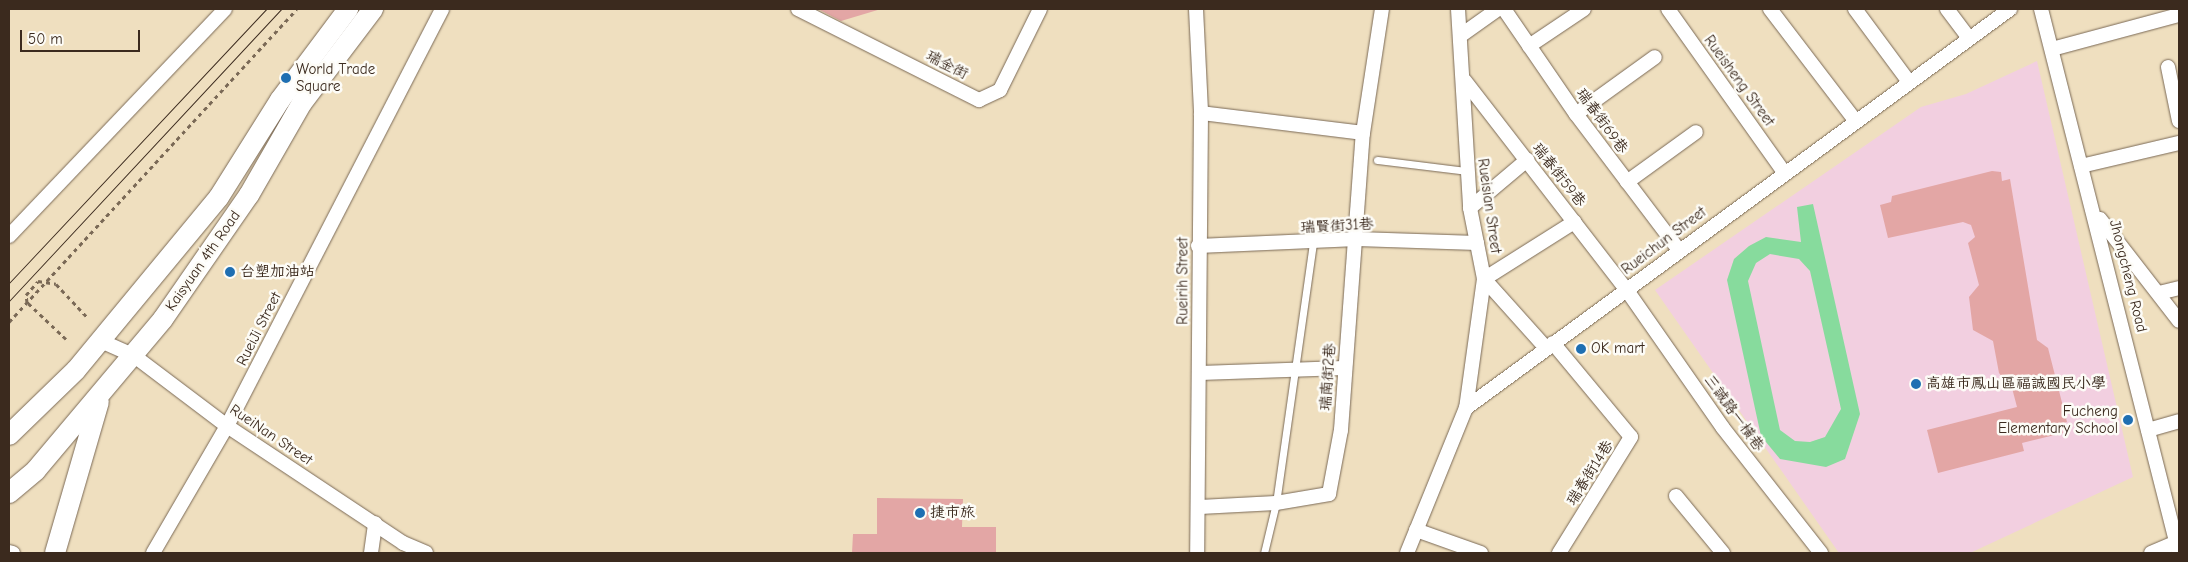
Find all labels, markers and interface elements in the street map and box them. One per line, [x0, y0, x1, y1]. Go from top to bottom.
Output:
scale bar [22, 20, 142, 52]
text: 50 m [28, 30, 63, 48]
street label: Rueisheng Street [1700, 32, 1778, 130]
street label: 瑞金街 [923, 47, 971, 83]
place label: World Trade Square [296, 60, 375, 95]
marker: World Trade Square [280, 72, 292, 84]
street label: 瑞春街69巷 [1572, 85, 1632, 157]
street label: 瑞春街59巷 [1528, 139, 1590, 211]
street label: Rueisian Street [1473, 157, 1505, 255]
street label: Rueichun Street [1618, 203, 1710, 279]
street label: Kaisyuan 4th Road [162, 207, 244, 315]
street label: 瑞賢街31巷 [1300, 215, 1374, 237]
street label: Jhongcheng Road [2105, 218, 2151, 334]
street label: Rueirih Street [1174, 237, 1192, 325]
place label: 台塑加油站 [240, 263, 315, 281]
marker: 台塑加油站 [224, 266, 236, 278]
street label: RueiJi Street [233, 289, 285, 369]
place label: OK mart [1591, 340, 1644, 358]
street label: 瑞南街2巷 [1317, 343, 1339, 411]
marker: OK mart [1575, 343, 1587, 355]
street label: 三誠路一橫巷 [1700, 371, 1768, 455]
place label: 高雄市鳳山區福誠國民小學 [1926, 375, 2106, 393]
marker: 高雄市鳳山區福誠國民小學 [1910, 378, 1922, 390]
street label: RueiNan Street [226, 401, 316, 469]
place label: Fucheng Elementary School [1998, 402, 2118, 437]
marker: Fucheng Elementary School [2122, 414, 2134, 426]
street label: 瑞春街14巷 [1563, 437, 1617, 509]
place label: 捷市旅 [930, 504, 975, 522]
marker: 捷市旅 [914, 507, 926, 519]

